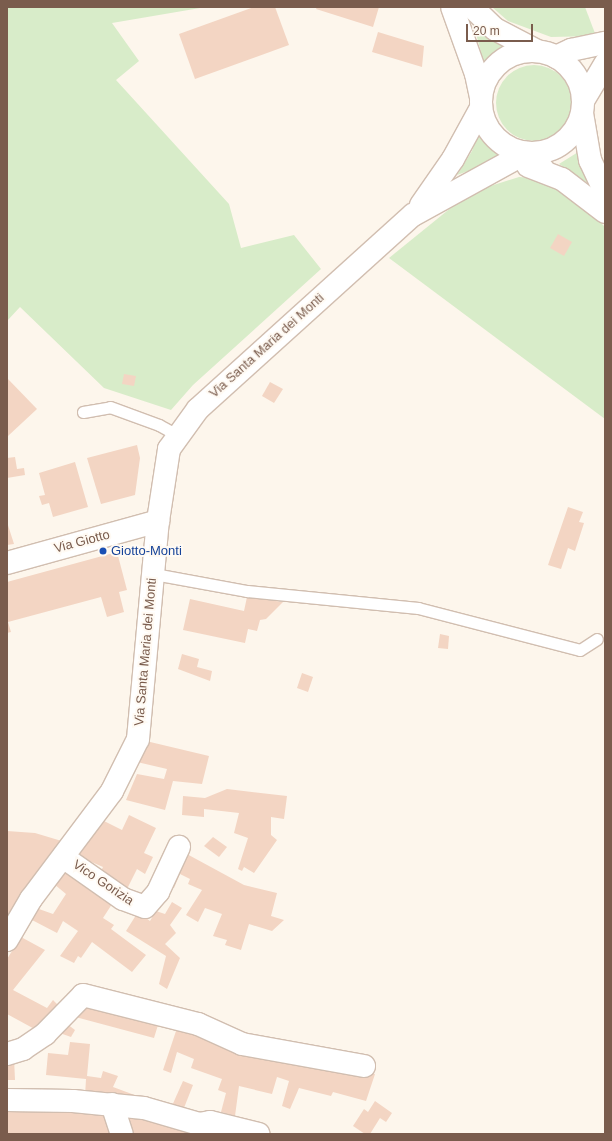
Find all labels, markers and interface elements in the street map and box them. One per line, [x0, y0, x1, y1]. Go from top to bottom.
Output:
scale bar [468, 16, 535, 42]
text: 20 m [473, 24, 500, 38]
street label: Via Santa Maria dei Monti [207, 290, 327, 402]
street label: Via Giotto [53, 527, 111, 557]
place label: Giotto-Monti [111, 543, 182, 559]
marker: Giotto-Monti [98, 546, 108, 556]
street label: Via Santa Maria dei Monti [132, 577, 160, 727]
street label: Vico Gorizia [70, 857, 136, 909]

